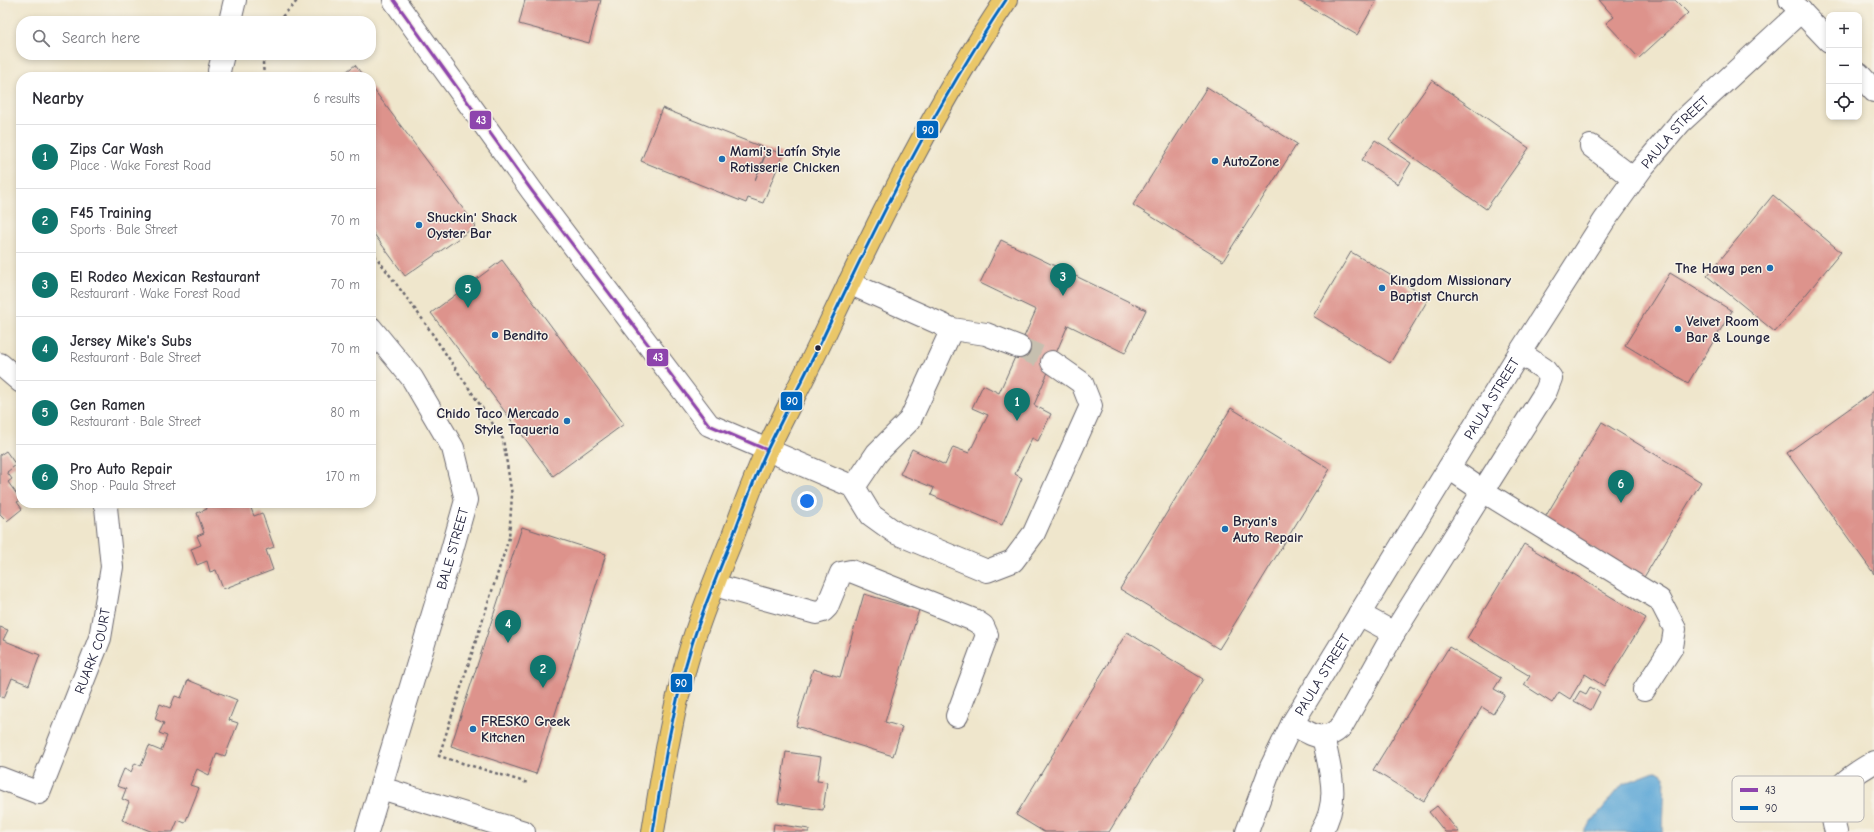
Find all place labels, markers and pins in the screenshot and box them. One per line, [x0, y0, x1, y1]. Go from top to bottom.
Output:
place label: Mami's Latín Style Rotisserie Chicken [730, 143, 841, 176]
place label: AutoZone [1223, 153, 1279, 170]
marker: Mami's Latín Style Rotisserie Chicken [717, 154, 727, 164]
marker: AutoZone [1210, 156, 1220, 166]
place label: Shuckin' Shack Oyster Bar [427, 209, 517, 242]
marker: Shuckin' Shack Oyster Bar [414, 220, 424, 230]
place label: The Hawg pen [1675, 260, 1762, 277]
pin: 3 [1050, 263, 1076, 296]
marker: The Hawg pen [1765, 263, 1775, 273]
place label: Kingdom Missionary Baptist Church [1390, 272, 1512, 305]
pin: 5 [455, 275, 481, 308]
marker: Kingdom Missionary Baptist Church [1377, 283, 1387, 293]
place label: Velvet Room Bar & Lounge [1686, 313, 1770, 346]
marker: Velvet Room Bar & Lounge [1673, 324, 1683, 334]
place label: Bendito [503, 327, 548, 344]
marker: Bendito [490, 330, 500, 340]
unlabelled marker [813, 343, 823, 353]
pin: 1 [1004, 388, 1030, 421]
place label: Chido Taco Mercado Style Taqueria [437, 405, 559, 438]
marker: Chido Taco Mercado Style Taqueria [562, 416, 572, 426]
pin: 6 [1608, 470, 1634, 503]
place label: Bryan's Auto Repair [1233, 513, 1303, 546]
marker: Bryan's Auto Repair [1220, 524, 1230, 534]
pin: 4 [495, 610, 521, 643]
pin: 2 [530, 655, 556, 688]
place label: FRESKO Greek Kitchen [481, 713, 570, 746]
marker: FRESKO Greek Kitchen [468, 724, 478, 734]

